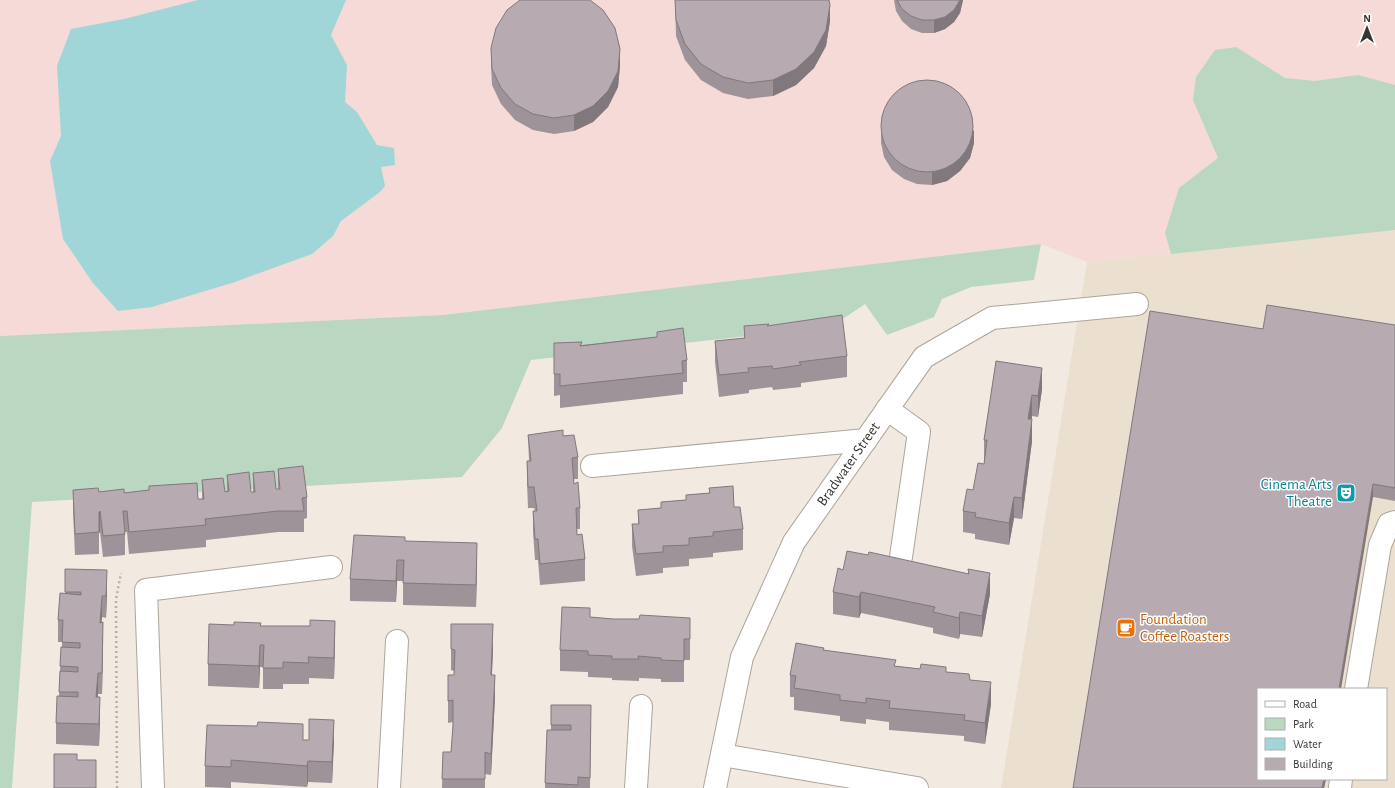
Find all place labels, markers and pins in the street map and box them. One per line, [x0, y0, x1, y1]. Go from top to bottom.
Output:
place label: Cinema Arts Theatre [1261, 477, 1332, 509]
theatre icon: Cinema Arts Theatre [1335, 482, 1357, 504]
place label: Foundation Coffee Roasters [1140, 612, 1229, 644]
cafe icon: Foundation Coffee Roasters [1115, 617, 1137, 639]

